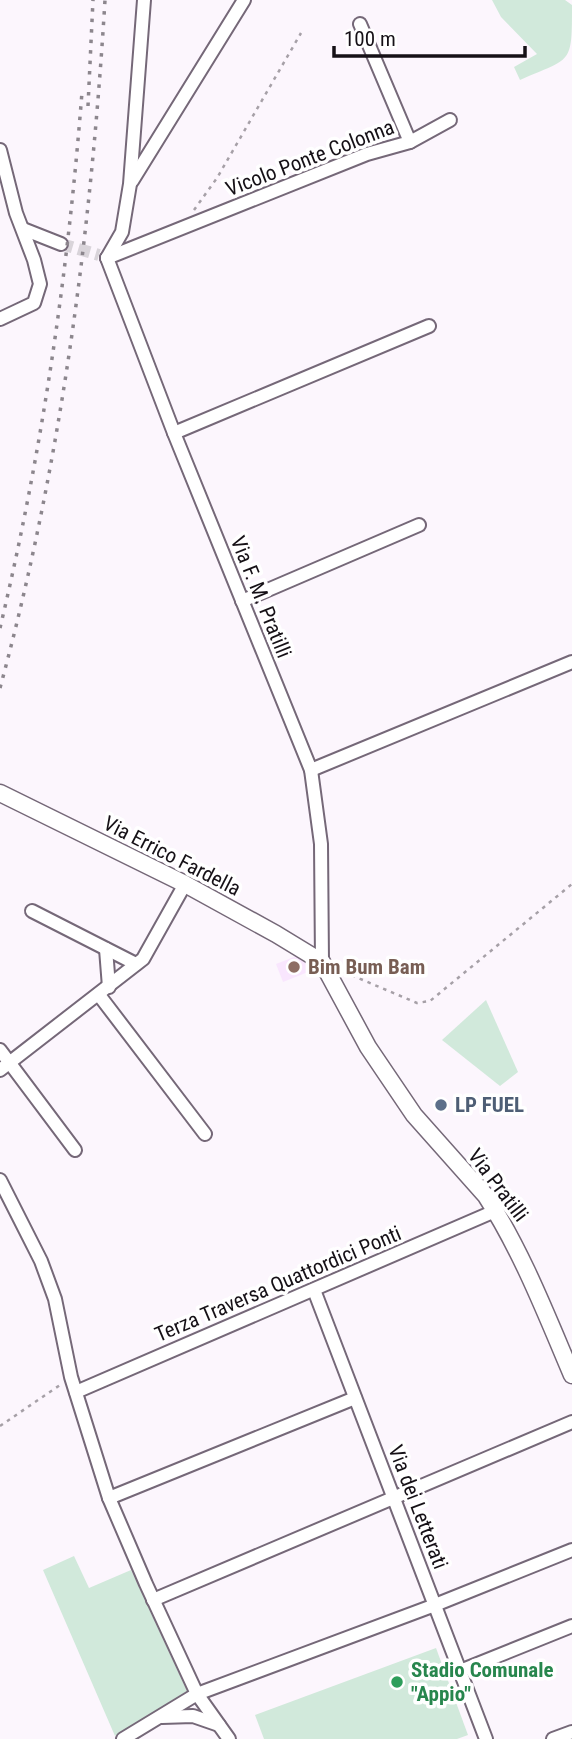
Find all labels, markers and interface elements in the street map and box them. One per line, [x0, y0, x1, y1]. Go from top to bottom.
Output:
scale bar [334, 14, 525, 58]
text: 100 m [344, 27, 396, 51]
street label: Vicolo Ponte Colonna [222, 115, 398, 201]
street label: Via F. M. Pratilli [226, 533, 296, 661]
street label: Via Errico Fardella [99, 811, 245, 901]
place label: Bim Bum Bam [308, 955, 425, 979]
marker: Bim Bum Bam [286, 959, 302, 975]
place label: LP FUEL [455, 1093, 524, 1117]
marker: LP FUEL [433, 1097, 449, 1113]
street label: Via Pratilli [463, 1144, 533, 1226]
street label: Terza Traversa Quattordici Ponti [151, 1221, 405, 1347]
street label: Via dei Letterati [383, 1442, 453, 1572]
place label: Stadio Comunale "Appio" [411, 1658, 554, 1706]
marker: Stadio Comunale "Appio" [389, 1674, 405, 1690]

